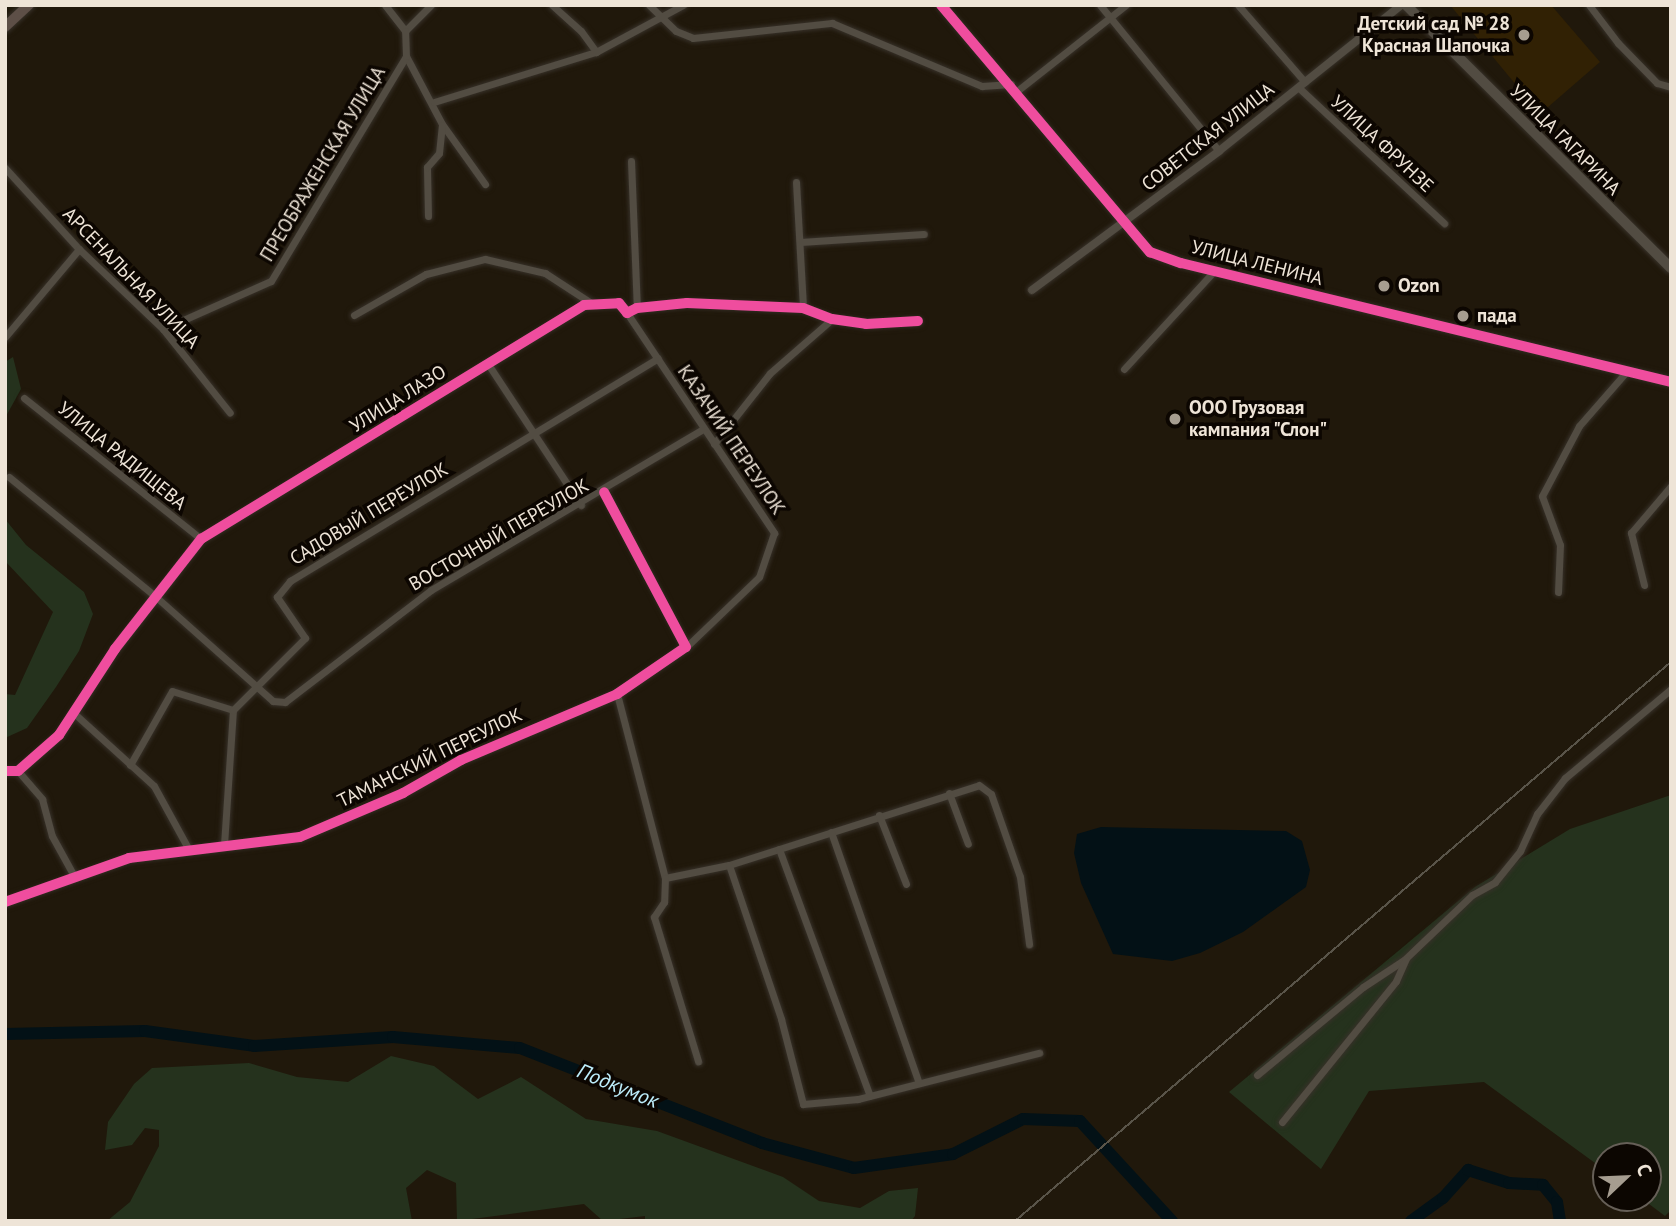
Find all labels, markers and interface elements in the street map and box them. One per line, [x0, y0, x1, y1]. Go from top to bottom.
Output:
place label: Детский сад № 28 Красная Шапочка [1358, 13, 1510, 57]
marker: Детский сад № 28 Красная Шапочка [1516, 27, 1532, 43]
street label: ПРЕОБРАЖЕНСКАЯ УЛИЦА [256, 62, 390, 266]
street label: СОВЕТСКАЯ УЛИЦА [1137, 78, 1279, 196]
street label: УЛИЦА ГАГАРИНА [1505, 80, 1625, 200]
street label: УЛИЦА ФРУНЗЕ [1326, 90, 1438, 198]
street label: АРСЕНАЛЬНАЯ УЛИЦА [58, 203, 204, 353]
street label: УЛИЦА ЛЕНИНА [1188, 236, 1326, 290]
place label: Ozon [1398, 275, 1440, 297]
marker: Ozon [1376, 278, 1392, 294]
place label: пада [1477, 305, 1517, 327]
marker: пада [1455, 308, 1471, 324]
street label: УЛИЦА ЛАЗО [345, 360, 451, 438]
street label: КАЗАЧИЙ ПЕРЕУЛОК [673, 361, 789, 519]
street label: УЛИЦА РАДИЩЕВА [53, 397, 191, 515]
place label: ООО Грузовая кампания "Слон" [1189, 397, 1329, 441]
marker: ООО Грузовая кампания "Слон" [1167, 411, 1183, 427]
street label: САДОВЫЙ ПЕРЕУЛОК [286, 458, 452, 570]
street label: ВОСТОЧНЫЙ ПЕРЕУЛОК [405, 474, 593, 596]
street label: ТАМАНСКИЙ ПЕРЕУЛОК [334, 703, 526, 813]
water label: Подкумок [573, 1058, 663, 1114]
north arrow [1592, 1142, 1662, 1212]
text: С [1631, 1160, 1658, 1179]

